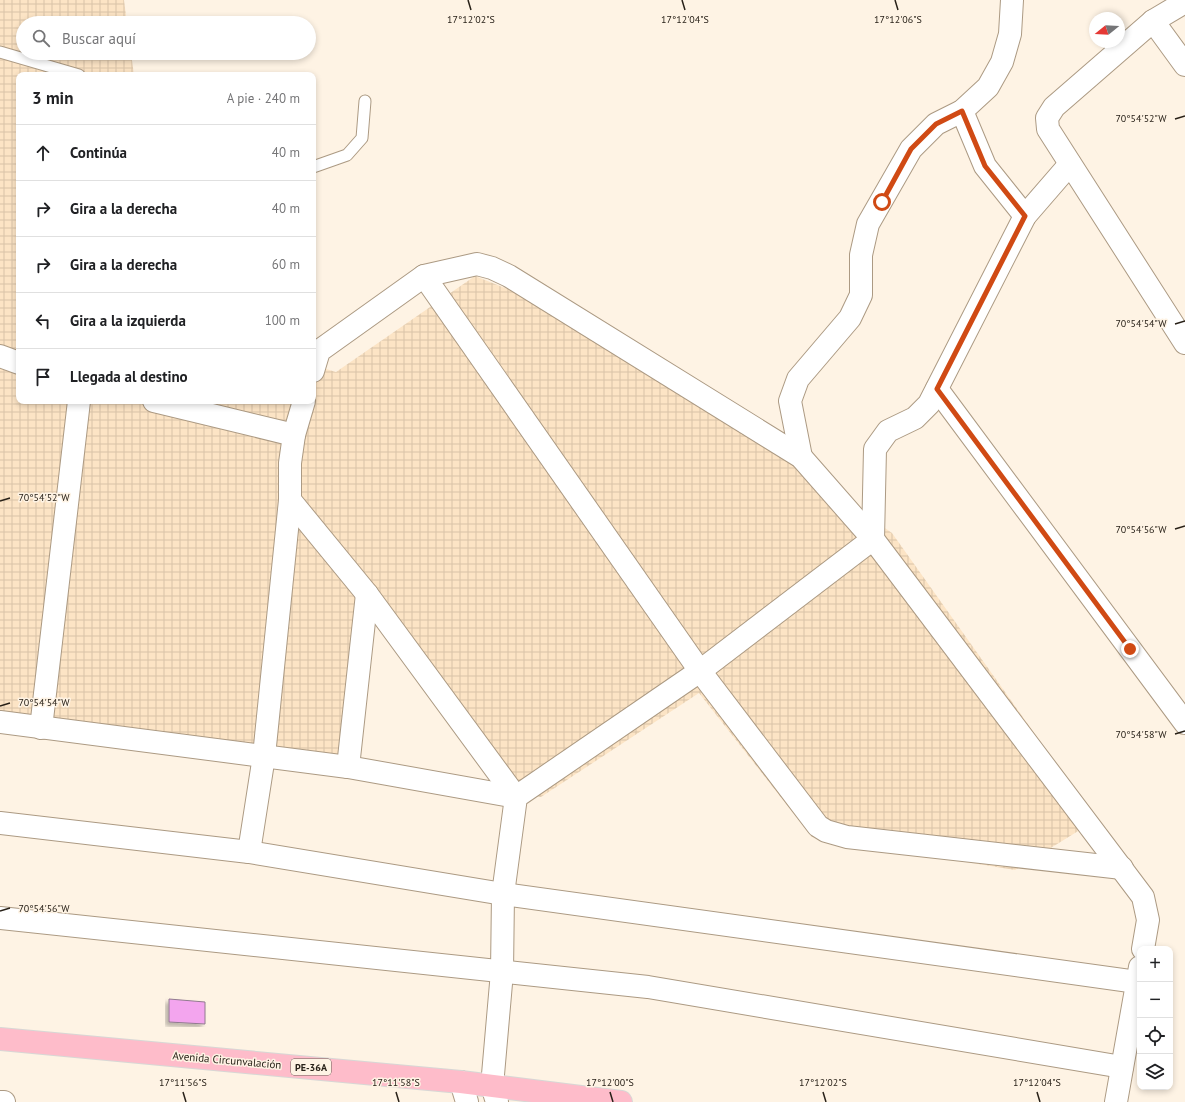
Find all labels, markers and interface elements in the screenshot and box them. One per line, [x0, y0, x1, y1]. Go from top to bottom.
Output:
north arrow [1089, 12, 1125, 48]
text: 17°12'02"S [447, 13, 495, 26]
text: 17°12'04"S [661, 13, 709, 26]
text: 17°12'06"S [874, 13, 922, 26]
search box [16, 16, 316, 60]
icon: search [30, 27, 52, 49]
text: Buscar aquí [62, 29, 136, 48]
text: 3 min [32, 87, 73, 109]
text: A pie · 240 m [227, 90, 300, 107]
text: 70°54'52"W [1115, 112, 1167, 125]
icon: ahead [32, 142, 54, 164]
text: Continúa [70, 143, 127, 162]
text: 40 m [272, 144, 300, 161]
route start [873, 193, 891, 211]
icon: right [32, 198, 54, 220]
text: Gira a la derecha [70, 199, 177, 218]
text: 40 m [272, 200, 300, 217]
icon: right [32, 254, 54, 276]
text: Gira a la derecha [70, 255, 177, 274]
text: 60 m [272, 256, 300, 273]
icon: left [32, 310, 54, 332]
text: Gira a la izquierda [70, 311, 186, 330]
text: 100 m [265, 312, 300, 329]
text: 70°54'54"W [1115, 317, 1167, 330]
icon: arrive [32, 366, 54, 388]
text: Llegada al destino [70, 367, 188, 386]
text: 70°54'52"W [18, 491, 70, 504]
text: 70°54'56"W [1115, 523, 1167, 536]
route end [1121, 640, 1139, 658]
text: 70°54'54"W [18, 696, 70, 709]
text: 70°54'58"W [1115, 728, 1167, 741]
text: 70°54'56"W [18, 902, 70, 915]
map controls [1137, 946, 1173, 1090]
button: + [1137, 946, 1173, 982]
button: − [1137, 982, 1173, 1018]
button: locate [1137, 1018, 1173, 1054]
street label: Avenida Circunvalación [172, 1048, 282, 1072]
button: layers [1137, 1054, 1173, 1090]
road number: PE-36A [291, 1059, 331, 1075]
text: 17°11'56"S [159, 1076, 207, 1089]
text: 17°11'58"S [372, 1076, 420, 1089]
text: 17°12'00"S [586, 1076, 634, 1089]
text: 17°12'02"S [799, 1076, 847, 1089]
text: 17°12'04"S [1013, 1076, 1061, 1089]

